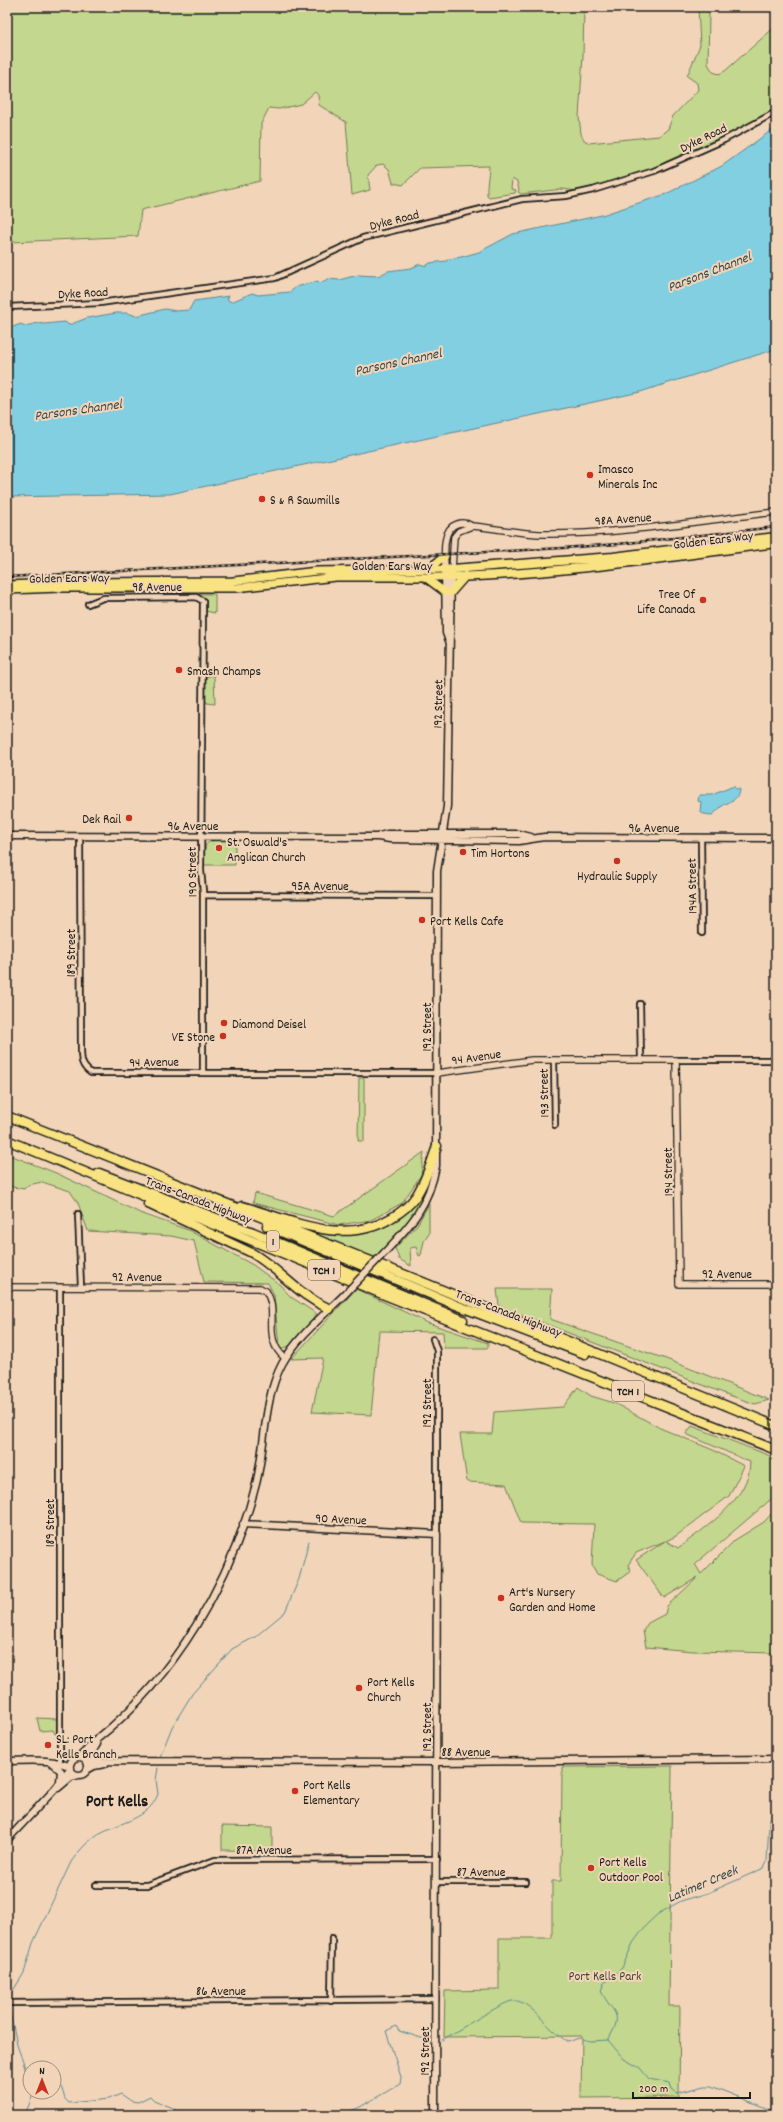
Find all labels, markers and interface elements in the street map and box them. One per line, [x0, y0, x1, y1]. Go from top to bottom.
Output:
street label: Dyke Road [677, 120, 731, 159]
street label: Dyke Road [368, 206, 421, 237]
water label: Parsons Channel [665, 247, 756, 298]
street label: Dyke Road [58, 284, 109, 305]
water label: Parsons Channel [353, 344, 445, 382]
water label: Parsons Channel [33, 395, 125, 427]
place label: Imasco Minerals Inc [598, 461, 657, 495]
marker: Imasco Minerals Inc [585, 470, 595, 480]
place label: S & R Sawmills [270, 492, 340, 511]
marker: S & R Sawmills [257, 494, 267, 504]
street label: 98A Avenue [594, 509, 652, 532]
street label: Golden Ears Way [672, 527, 755, 556]
street label: Golden Ears Way [352, 558, 433, 577]
street label: Golden Ears Way [29, 569, 110, 590]
street label: 98 Avenue [132, 579, 182, 598]
place label: Tree Of Life Canada [637, 586, 696, 620]
marker: Tree Of Life Canada [698, 595, 708, 605]
place label: Smash Champs [187, 663, 261, 682]
marker: Smash Champs [174, 665, 184, 675]
street label: 192 Street [430, 679, 449, 729]
place label: Dek Rail [82, 811, 121, 830]
marker: Dek Rail [124, 813, 134, 823]
street label: 96 Avenue [168, 818, 219, 837]
street label: 96 Avenue [629, 820, 680, 839]
place label: St. Oswald's Anglican Church [227, 834, 306, 868]
marker: St. Oswald's Anglican Church [214, 843, 224, 853]
place label: Tim Hortons [471, 845, 530, 864]
street label: 190 Street [184, 846, 203, 897]
marker: Tim Hortons [458, 847, 468, 857]
marker: Hydraulic Supply [612, 856, 622, 866]
street label: 194A Street [684, 858, 703, 914]
place label: Hydraulic Supply [577, 868, 658, 887]
street label: 95A Avenue [291, 878, 349, 897]
place label: Port Kells Cafe [430, 913, 504, 932]
marker: Port Kells Cafe [417, 915, 427, 925]
street label: 189 Street [63, 929, 82, 977]
street label: 192 Street [419, 1002, 438, 1052]
place label: Diamond Deisel [232, 1016, 306, 1035]
marker: Diamond Deisel [219, 1018, 229, 1028]
place label: VE Stone [172, 1029, 215, 1048]
marker: VE Stone [218, 1031, 228, 1041]
street label: 94 Avenue [450, 1046, 503, 1071]
street label: 94 Avenue [129, 1054, 179, 1073]
street label: 193 Street [536, 1068, 555, 1118]
street label: 194 Street [660, 1147, 679, 1197]
street label: Trans-Canada Highway [142, 1172, 255, 1231]
road number: 1 [267, 1231, 279, 1251]
road number: TCH 1 [308, 1260, 340, 1280]
street label: 92 Avenue [702, 1266, 752, 1285]
street label: 92 Avenue [112, 1269, 162, 1288]
street label: Trans-Canada Highway [452, 1285, 565, 1344]
street label: 192 Street [419, 1378, 438, 1428]
road number: TCH 1 [612, 1381, 644, 1401]
street label: 189 Street [42, 1499, 61, 1547]
street label: 90 Avenue [315, 1510, 367, 1531]
place label: Art's Nursery Garden and Home [509, 1584, 596, 1618]
marker: Art's Nursery Garden and Home [496, 1593, 506, 1603]
place label: Port Kells Church [367, 1674, 415, 1708]
marker: Port Kells Church [354, 1683, 364, 1693]
street label: 192 Street [419, 1702, 438, 1752]
place label: SL: Port Kells Branch [56, 1731, 117, 1765]
marker: SL: Port Kells Branch [43, 1740, 53, 1750]
street label: 88 Avenue [442, 1744, 491, 1763]
place label: Port Kells Elementary [303, 1777, 360, 1811]
marker: Port Kells Elementary [290, 1786, 300, 1796]
district label: Port Kells [86, 1791, 148, 1815]
street label: 87A Avenue [236, 1842, 292, 1861]
place label: Port Kells Outdoor Pool [599, 1854, 663, 1888]
water label: Latimer Creek [665, 1861, 742, 1909]
marker: Port Kells Outdoor Pool [586, 1863, 596, 1873]
street label: 87 Avenue [457, 1864, 506, 1883]
park label: Port Kells Park [569, 1968, 641, 1987]
street label: 86 Avenue [196, 1983, 246, 2002]
street label: 192 Street [417, 2026, 436, 2076]
north arrow [22, 2060, 62, 2100]
text: N [39, 2064, 45, 2080]
scale bar [633, 2074, 750, 2100]
text: 200 m [639, 2081, 668, 2098]

